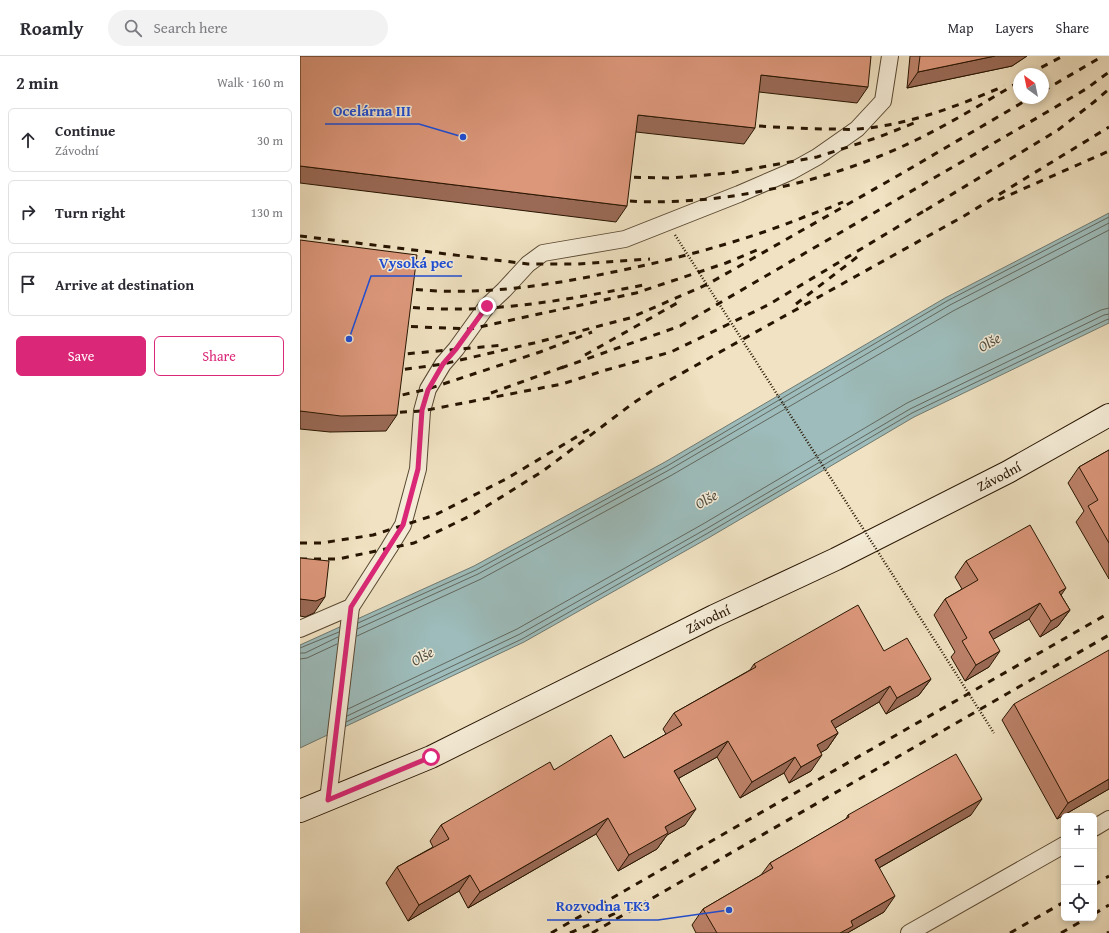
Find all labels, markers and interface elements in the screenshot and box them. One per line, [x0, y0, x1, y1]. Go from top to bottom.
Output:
search box [108, 10, 388, 46]
text: Roamly [20, 14, 84, 42]
icon: search [122, 17, 144, 39]
text: Search here [154, 17, 228, 38]
text: Map [948, 18, 974, 38]
text: Layers [996, 18, 1034, 38]
text: Share [1056, 18, 1089, 38]
north arrow [1013, 68, 1049, 104]
text: 2 min [16, 70, 58, 95]
text: Walk · 160 m [217, 73, 284, 92]
callout: Ocelárna III [325, 97, 419, 124]
text: Ocelárna III [333, 100, 411, 121]
text: Continue [55, 120, 116, 141]
icon: ahead [17, 129, 39, 151]
text: 30 m [257, 131, 283, 150]
text: Závodní [55, 141, 99, 160]
icon: right [17, 201, 39, 223]
text: Turn right [55, 202, 126, 223]
text: 130 m [251, 203, 283, 222]
callout: Vysoká pec [371, 249, 462, 276]
text: Vysoká pec [379, 252, 453, 273]
icon: arrive [17, 273, 39, 295]
text: Arrive at destination [55, 274, 194, 295]
route end [478, 297, 496, 315]
water label: Olše [974, 327, 1004, 357]
button: Save [16, 336, 146, 376]
button: Share [154, 336, 284, 376]
street label: Závodní [973, 456, 1025, 496]
water label: Olše [691, 484, 721, 514]
street label: Závodní [682, 599, 734, 639]
water label: Olše [407, 641, 437, 671]
route start [422, 748, 440, 766]
map controls [1061, 813, 1097, 921]
button: + [1061, 813, 1097, 849]
button: − [1061, 849, 1097, 885]
button: locate [1061, 885, 1097, 921]
callout: Rozvodna TK3 [547, 893, 658, 920]
text: Rozvodna TK3 [556, 895, 650, 916]

